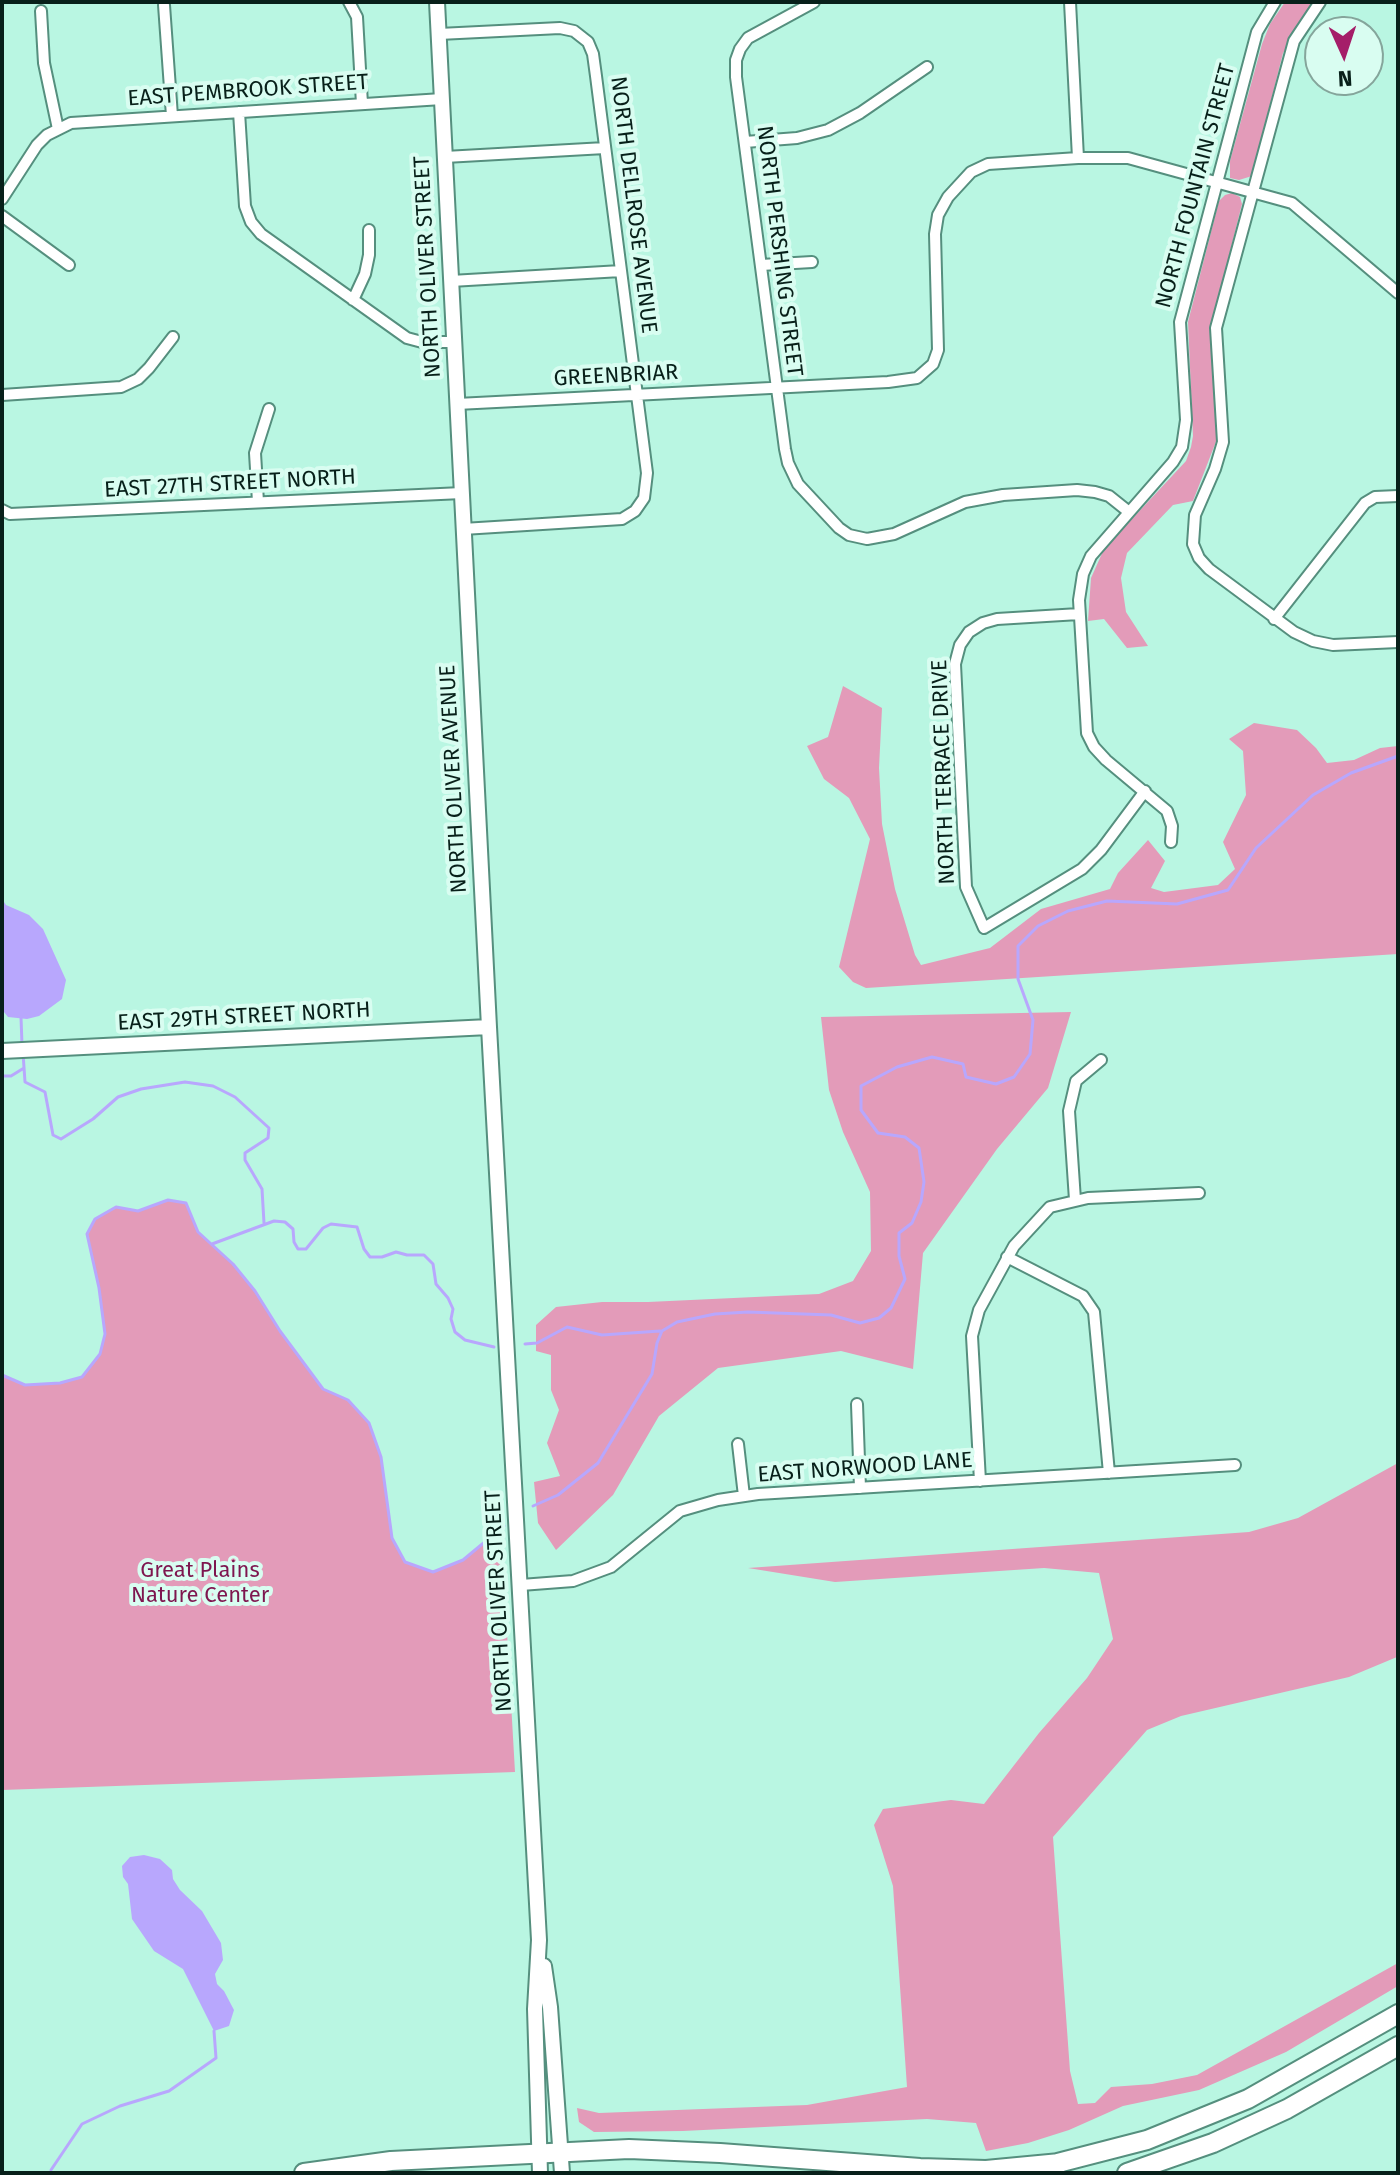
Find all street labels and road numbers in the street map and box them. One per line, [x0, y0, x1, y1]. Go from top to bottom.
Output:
street label: NORTH FOUNTAIN STREET [1151, 61, 1241, 311]
street label: EAST PEMBROOK STREET [127, 69, 369, 113]
street label: NORTH DELLROSE AVENUE [604, 75, 662, 335]
street label: NORTH PERSHING STREET [751, 124, 807, 378]
street label: NORTH OLIVER STREET [409, 155, 447, 379]
street label: GREENBRIAR [553, 360, 679, 392]
street label: EAST 27TH STREET NORTH [103, 464, 357, 504]
street label: NORTH TERRACE DRIVE [927, 659, 961, 885]
street label: NORTH OLIVER AVENUE [435, 664, 473, 894]
street label: EAST 29TH STREET NORTH [117, 997, 371, 1037]
street label: EAST NORWOOD LANE [757, 1447, 973, 1489]
street label: NORTH OLIVER STREET [480, 1489, 518, 1713]

